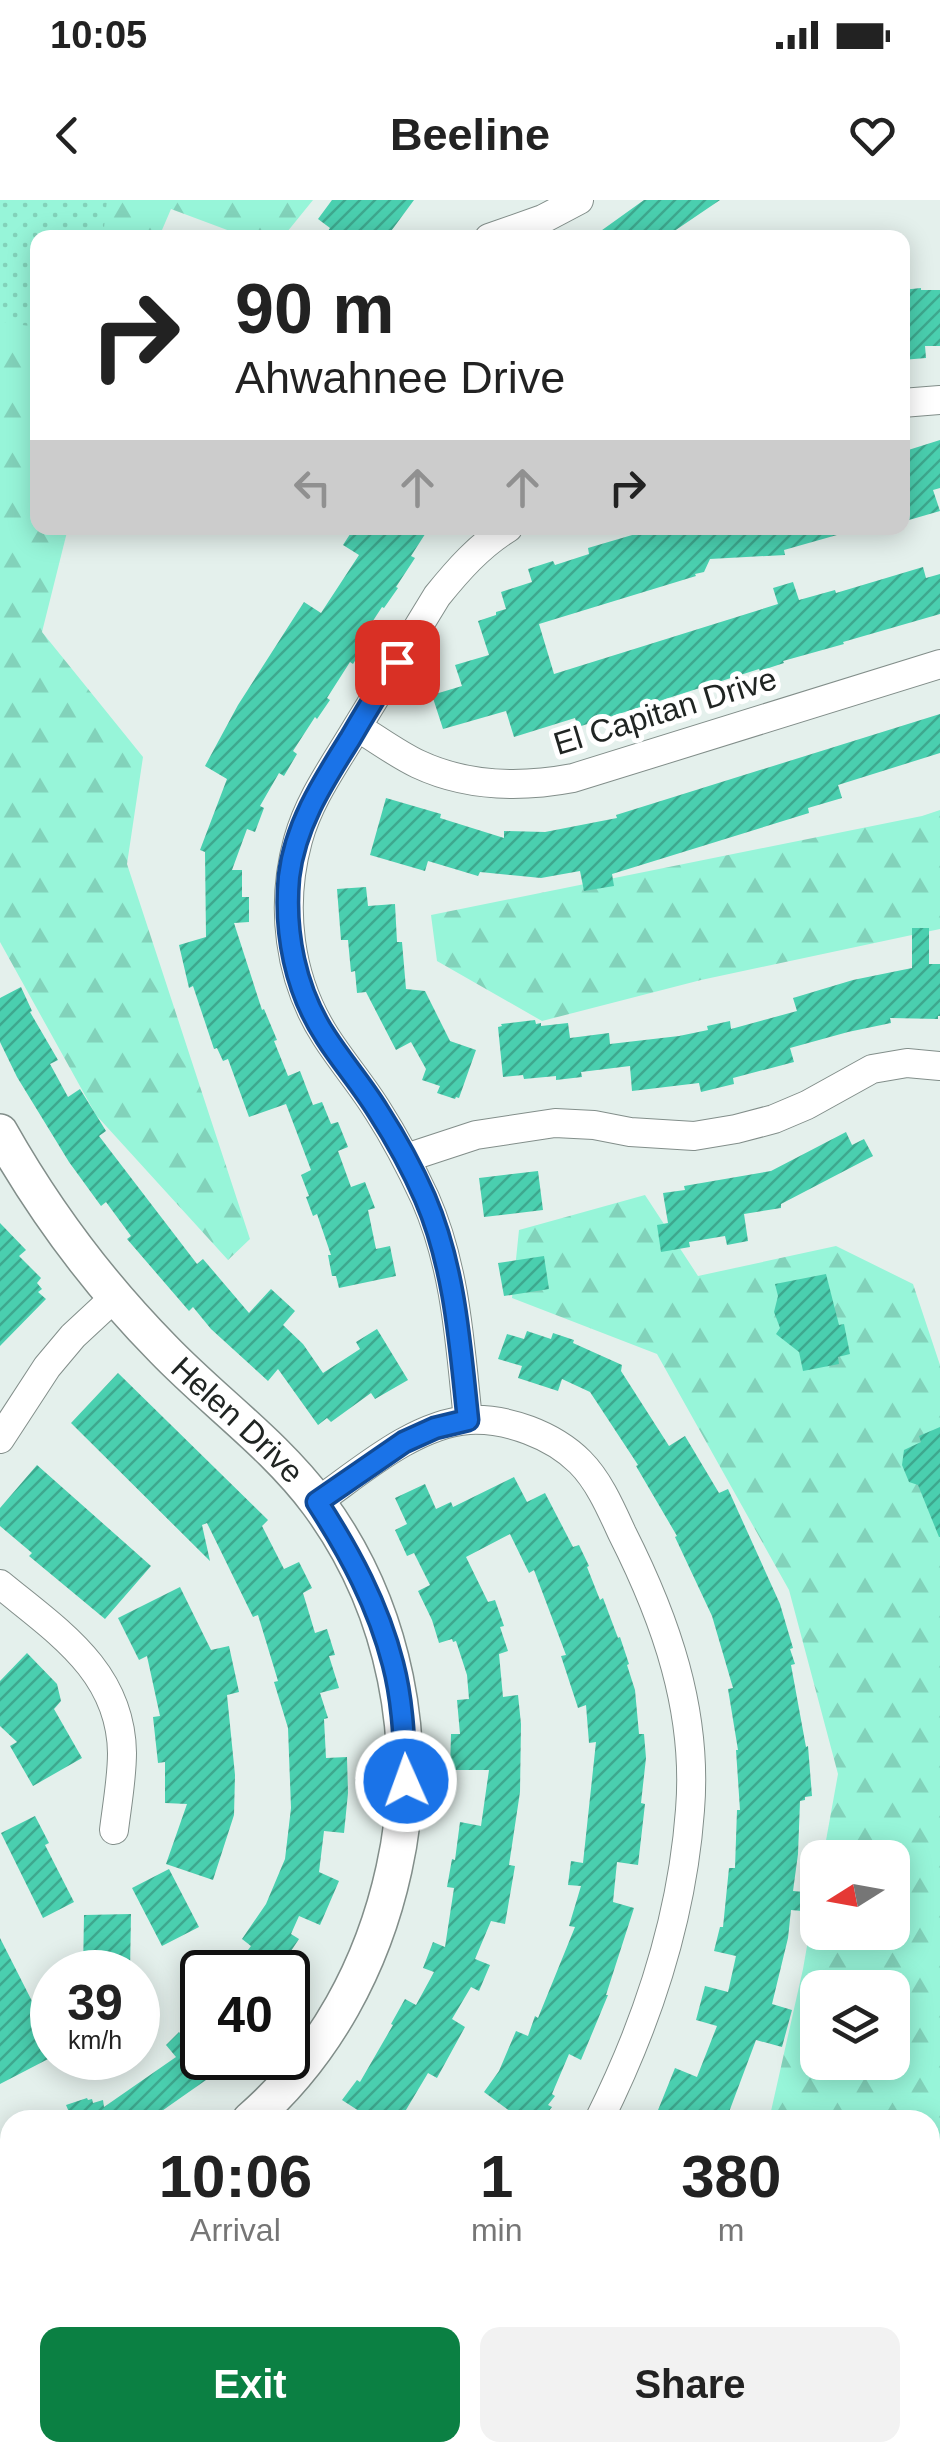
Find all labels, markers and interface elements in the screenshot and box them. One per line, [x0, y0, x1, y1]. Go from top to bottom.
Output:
text: 10:05 [50, 14, 147, 56]
icon: back [40, 108, 95, 163]
icon: heart [845, 108, 900, 163]
text: Beeline [390, 109, 550, 160]
icon: right [70, 270, 200, 400]
text: 90 m [235, 270, 395, 348]
text: Ahwahnee Drive [235, 352, 565, 403]
icon: left [285, 460, 340, 515]
icon: ahead [390, 460, 445, 515]
icon: ahead [495, 460, 550, 515]
icon: right [600, 460, 655, 515]
pin [355, 620, 440, 705]
icon: arrive [370, 635, 425, 690]
street label: El Capitan Drive [549, 660, 781, 762]
street label: Helen Drive [164, 1350, 311, 1490]
position arrow [354, 1729, 458, 1833]
north arrow [800, 1840, 910, 1950]
map controls [800, 1840, 910, 2080]
speed limit sign: 40 [180, 1950, 310, 2080]
button: layers [800, 1970, 910, 2080]
text: 39 [67, 1975, 123, 2031]
text: km/h [68, 2026, 122, 2054]
text: 10:06 [159, 2143, 312, 2210]
text: 1 [480, 2143, 513, 2210]
text: 380 [681, 2143, 781, 2210]
text: Arrival [190, 2212, 281, 2248]
text: min [471, 2212, 522, 2248]
text: m [718, 2212, 745, 2248]
button: Exit [40, 2327, 460, 2442]
button: Share [480, 2327, 900, 2442]

